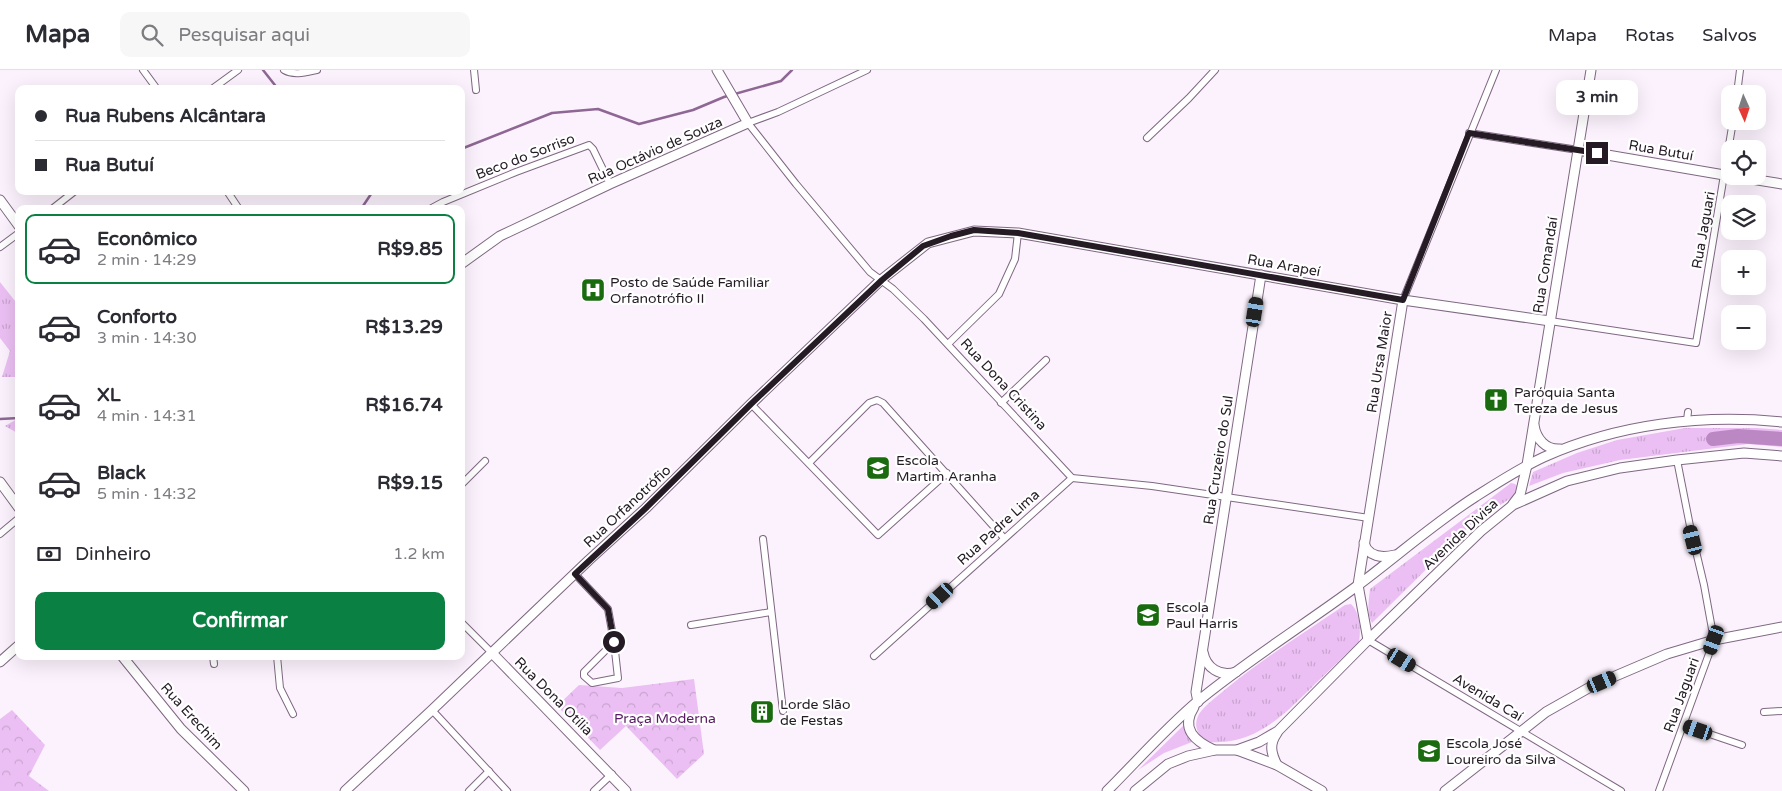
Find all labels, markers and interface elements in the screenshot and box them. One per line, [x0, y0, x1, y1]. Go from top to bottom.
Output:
search box [120, 12, 470, 57]
text: Mapa [25, 20, 90, 49]
icon: search [138, 21, 166, 49]
text: Pesquisar aqui [178, 24, 310, 46]
text: Mapa [1548, 24, 1597, 46]
text: Rotas [1625, 24, 1674, 46]
text: Salvos [1702, 24, 1757, 46]
callout: 3 min [1556, 81, 1638, 116]
north arrow [1721, 85, 1766, 130]
map controls [1721, 85, 1766, 350]
text: 3 min [1576, 87, 1618, 107]
text: Rua Rubens Alcântara [65, 105, 266, 127]
street label: Rua Octávio de Souza [585, 113, 725, 188]
street label: Beco do Sorriso [473, 130, 577, 183]
street label: Rua Butuí [1627, 136, 1695, 165]
button: locate [1721, 140, 1766, 185]
route end [1586, 142, 1608, 164]
text: Rua Butuí [65, 154, 154, 176]
street label: Rua Jaguari [1688, 190, 1719, 270]
button: layers [1721, 195, 1766, 240]
street label: Rua Comandaí [1529, 215, 1562, 315]
icon: car [37, 227, 82, 272]
text: Econômico [97, 228, 197, 250]
text: R$9.85 [377, 238, 443, 260]
text: 2 min · 14:29 [97, 250, 196, 270]
button: + [1721, 250, 1766, 295]
street label: Rua Arapeí [1246, 251, 1322, 280]
place label: Posto de Saúde Familiar Orfanotrófio II [610, 274, 770, 307]
hospital icon: Posto de Saúde Familiar Orfanotrófio II [580, 277, 606, 303]
car [1245, 296, 1264, 328]
icon: car [37, 305, 82, 350]
button: − [1721, 305, 1766, 350]
text: Conforto [97, 306, 177, 328]
street label: Rua Ursa Maior [1363, 309, 1396, 414]
text: R$13.29 [365, 316, 443, 338]
text: 3 min · 14:30 [97, 328, 196, 348]
street label: Rua Dona Cristina [957, 335, 1050, 434]
icon: car [37, 383, 82, 428]
text: XL [97, 384, 121, 406]
place label: Paróquia Santa Tereza de Jesus [1514, 384, 1618, 417]
church icon: Paróquia Santa Tereza de Jesus [1483, 387, 1509, 413]
text: R$16.74 [365, 394, 443, 416]
street label: Rua Cruzeiro do Sul [1200, 394, 1237, 526]
text: 4 min · 14:31 [97, 406, 196, 426]
place label: Escola Martim Aranha [896, 452, 997, 485]
school or university icon: Escola Martim Aranha [865, 455, 891, 481]
icon: car [37, 461, 82, 506]
text: Black [97, 462, 146, 484]
street label: Rua Orfanotrófio [580, 462, 674, 551]
text: R$9.15 [377, 472, 443, 494]
text: 5 min · 14:32 [97, 484, 196, 504]
street label: Rua Padre Lima [954, 486, 1043, 569]
street label: Avenida Divisa [1419, 495, 1502, 574]
car [1682, 524, 1703, 556]
icon: cash [35, 540, 63, 568]
text: Dinheiro [75, 543, 151, 565]
text: 1.2 km [393, 544, 445, 564]
car [923, 580, 956, 612]
button: Confirmar [35, 592, 445, 650]
place label: Escola Paul Harris [1166, 599, 1238, 632]
school or university icon: Escola Paul Harris [1135, 602, 1161, 628]
car [1701, 623, 1726, 657]
route start [603, 631, 625, 653]
car [1385, 646, 1418, 674]
street label: Rua Dona Otília [511, 654, 596, 739]
street label: Rua Jaguari [1660, 655, 1703, 735]
car [1585, 669, 1618, 695]
street label: Avenida Caí [1450, 670, 1526, 725]
street label: Rua Erechim [157, 679, 226, 753]
place label: Lorde Slão de Festas [780, 696, 851, 729]
building icon: Lorde Slão de Festas [749, 699, 775, 725]
park label: Praça Moderna [614, 710, 716, 727]
car [1681, 718, 1714, 742]
place label: Escola José Loureiro da Silva [1446, 735, 1556, 768]
school or university icon: Escola José Loureiro da Silva [1416, 738, 1442, 764]

